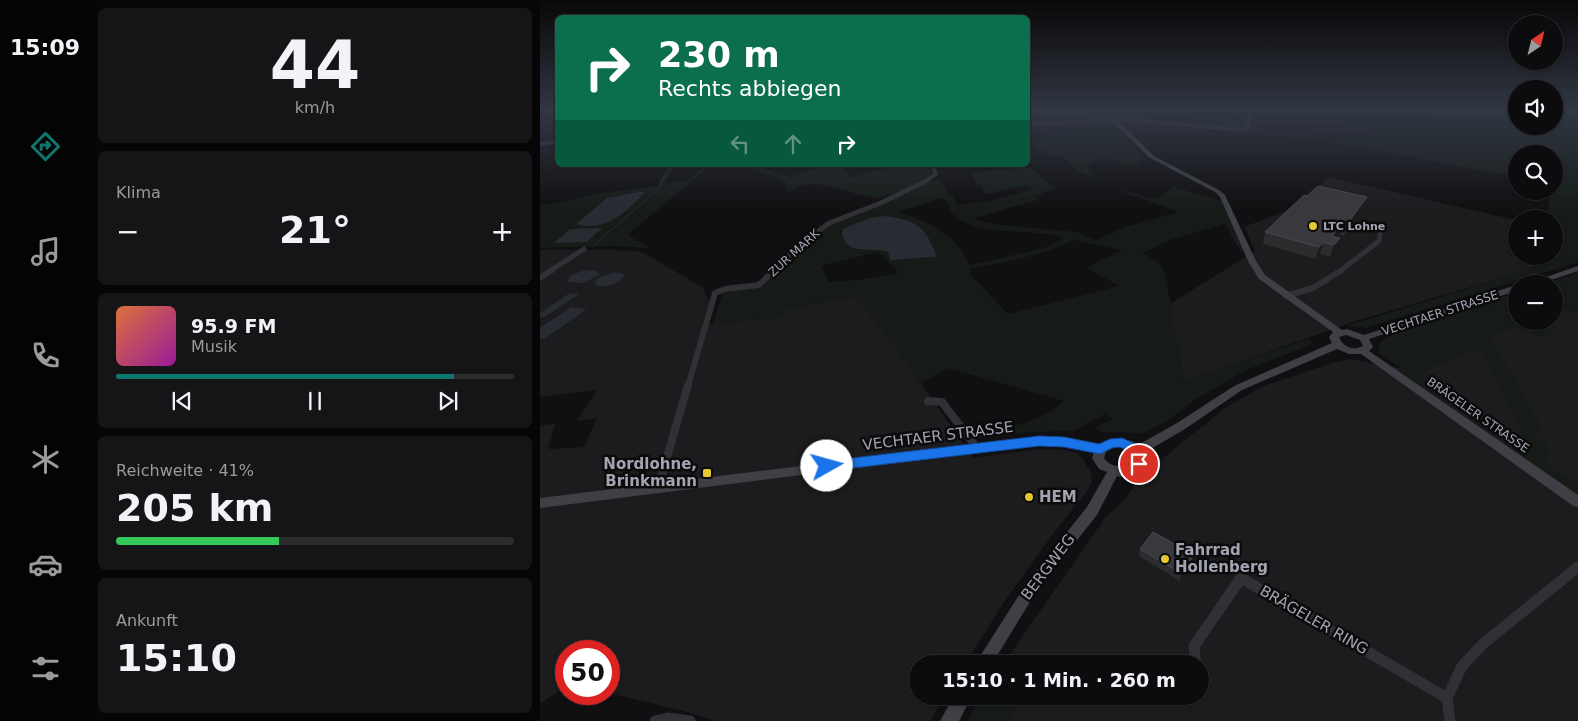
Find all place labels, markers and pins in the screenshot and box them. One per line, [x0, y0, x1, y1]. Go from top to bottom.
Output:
marker: LTC Lohne [1307, 220, 1319, 232]
place label: LTC Lohne [1323, 220, 1385, 233]
pin [1118, 443, 1160, 485]
place label: Nordlohne, Brinkmann [603, 455, 697, 490]
marker: Nordlohne, Brinkmann [701, 467, 713, 479]
place label: HEM [1039, 488, 1077, 506]
marker: HEM [1023, 491, 1035, 503]
place label: Fahrrad Hollenberg [1175, 541, 1268, 576]
marker: Fahrrad Hollenberg [1159, 553, 1171, 565]

